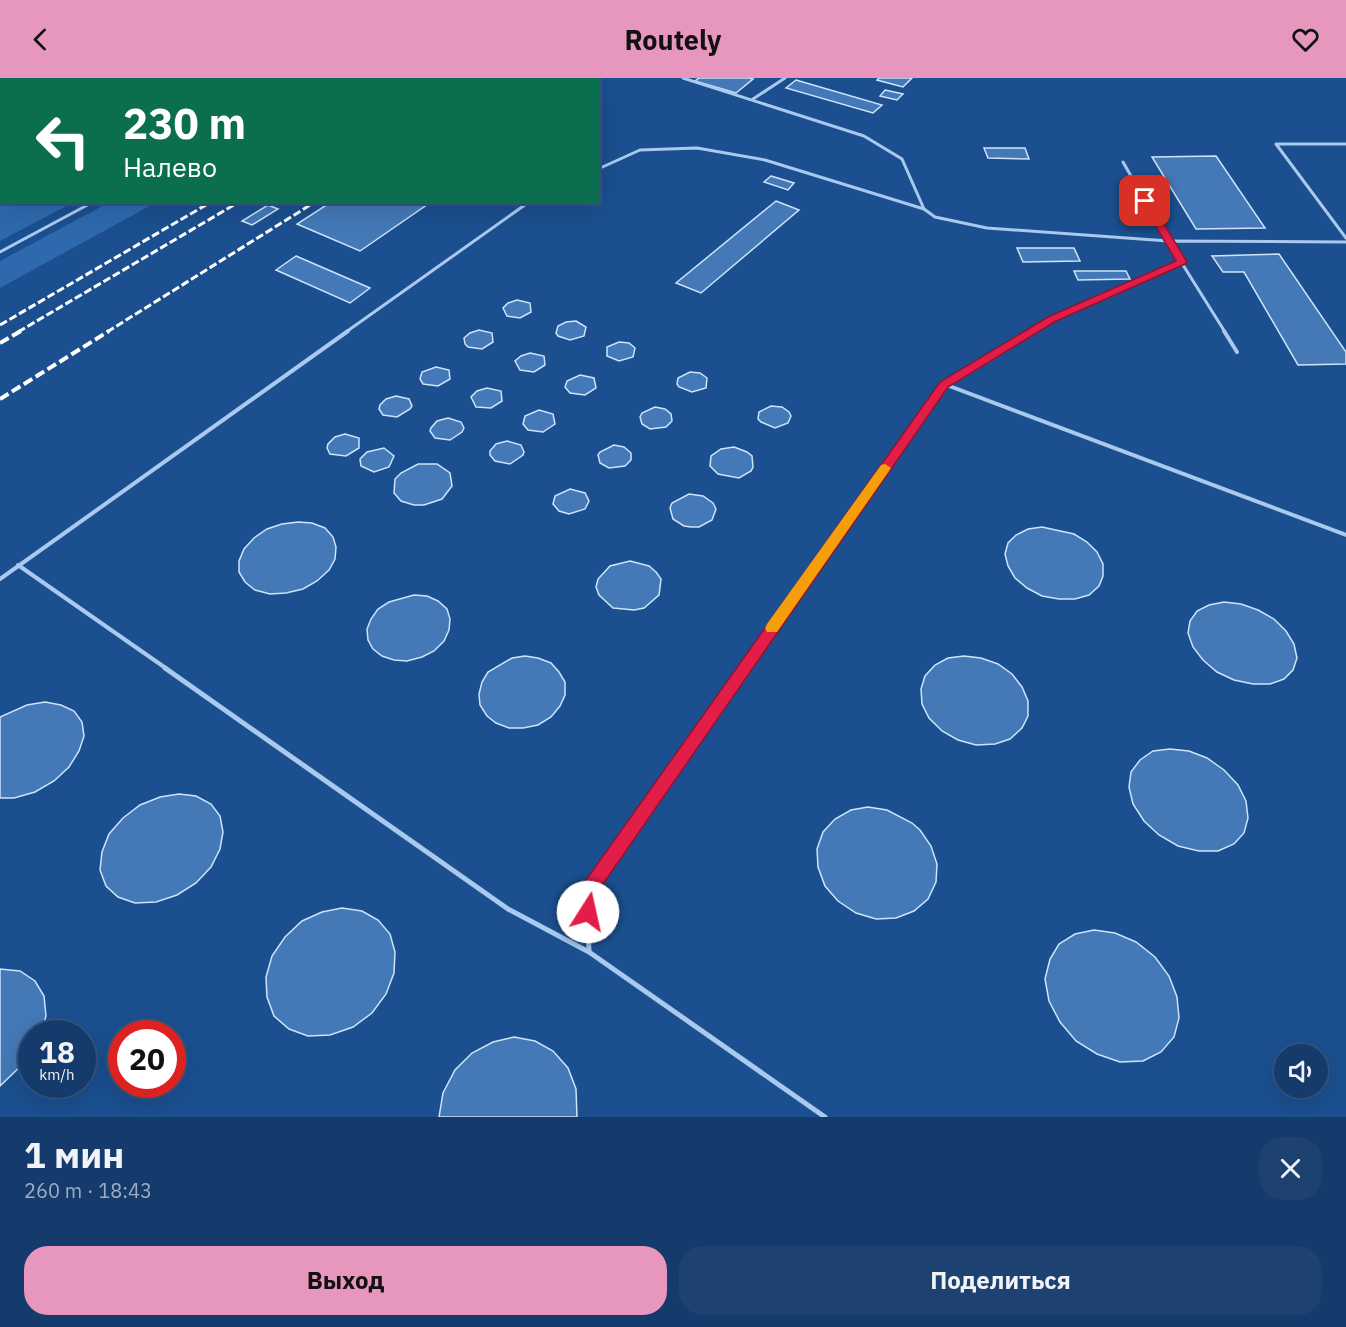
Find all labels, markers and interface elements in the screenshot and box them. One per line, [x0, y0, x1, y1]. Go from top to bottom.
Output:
text: Routely [625, 22, 721, 57]
icon: back [24, 23, 57, 56]
icon: heart [1289, 23, 1322, 56]
text: 230 m [123, 96, 246, 151]
icon: left [24, 102, 102, 180]
text: Налево [123, 149, 217, 184]
pin [1119, 175, 1170, 226]
icon: arrive [1128, 184, 1161, 217]
position arrow [556, 880, 620, 944]
speed limit sign: 20 [108, 1020, 186, 1098]
text: 18 [39, 1032, 75, 1071]
map controls [1274, 1044, 1328, 1098]
button: sound [1274, 1044, 1328, 1098]
text: km/h [39, 1065, 75, 1084]
text: 1 мин [24, 1131, 124, 1178]
button: close [1259, 1137, 1322, 1200]
text: 260 m · 18:43 [24, 1177, 152, 1204]
button: Выход [24, 1246, 667, 1315]
button: Поделиться [679, 1246, 1322, 1315]

